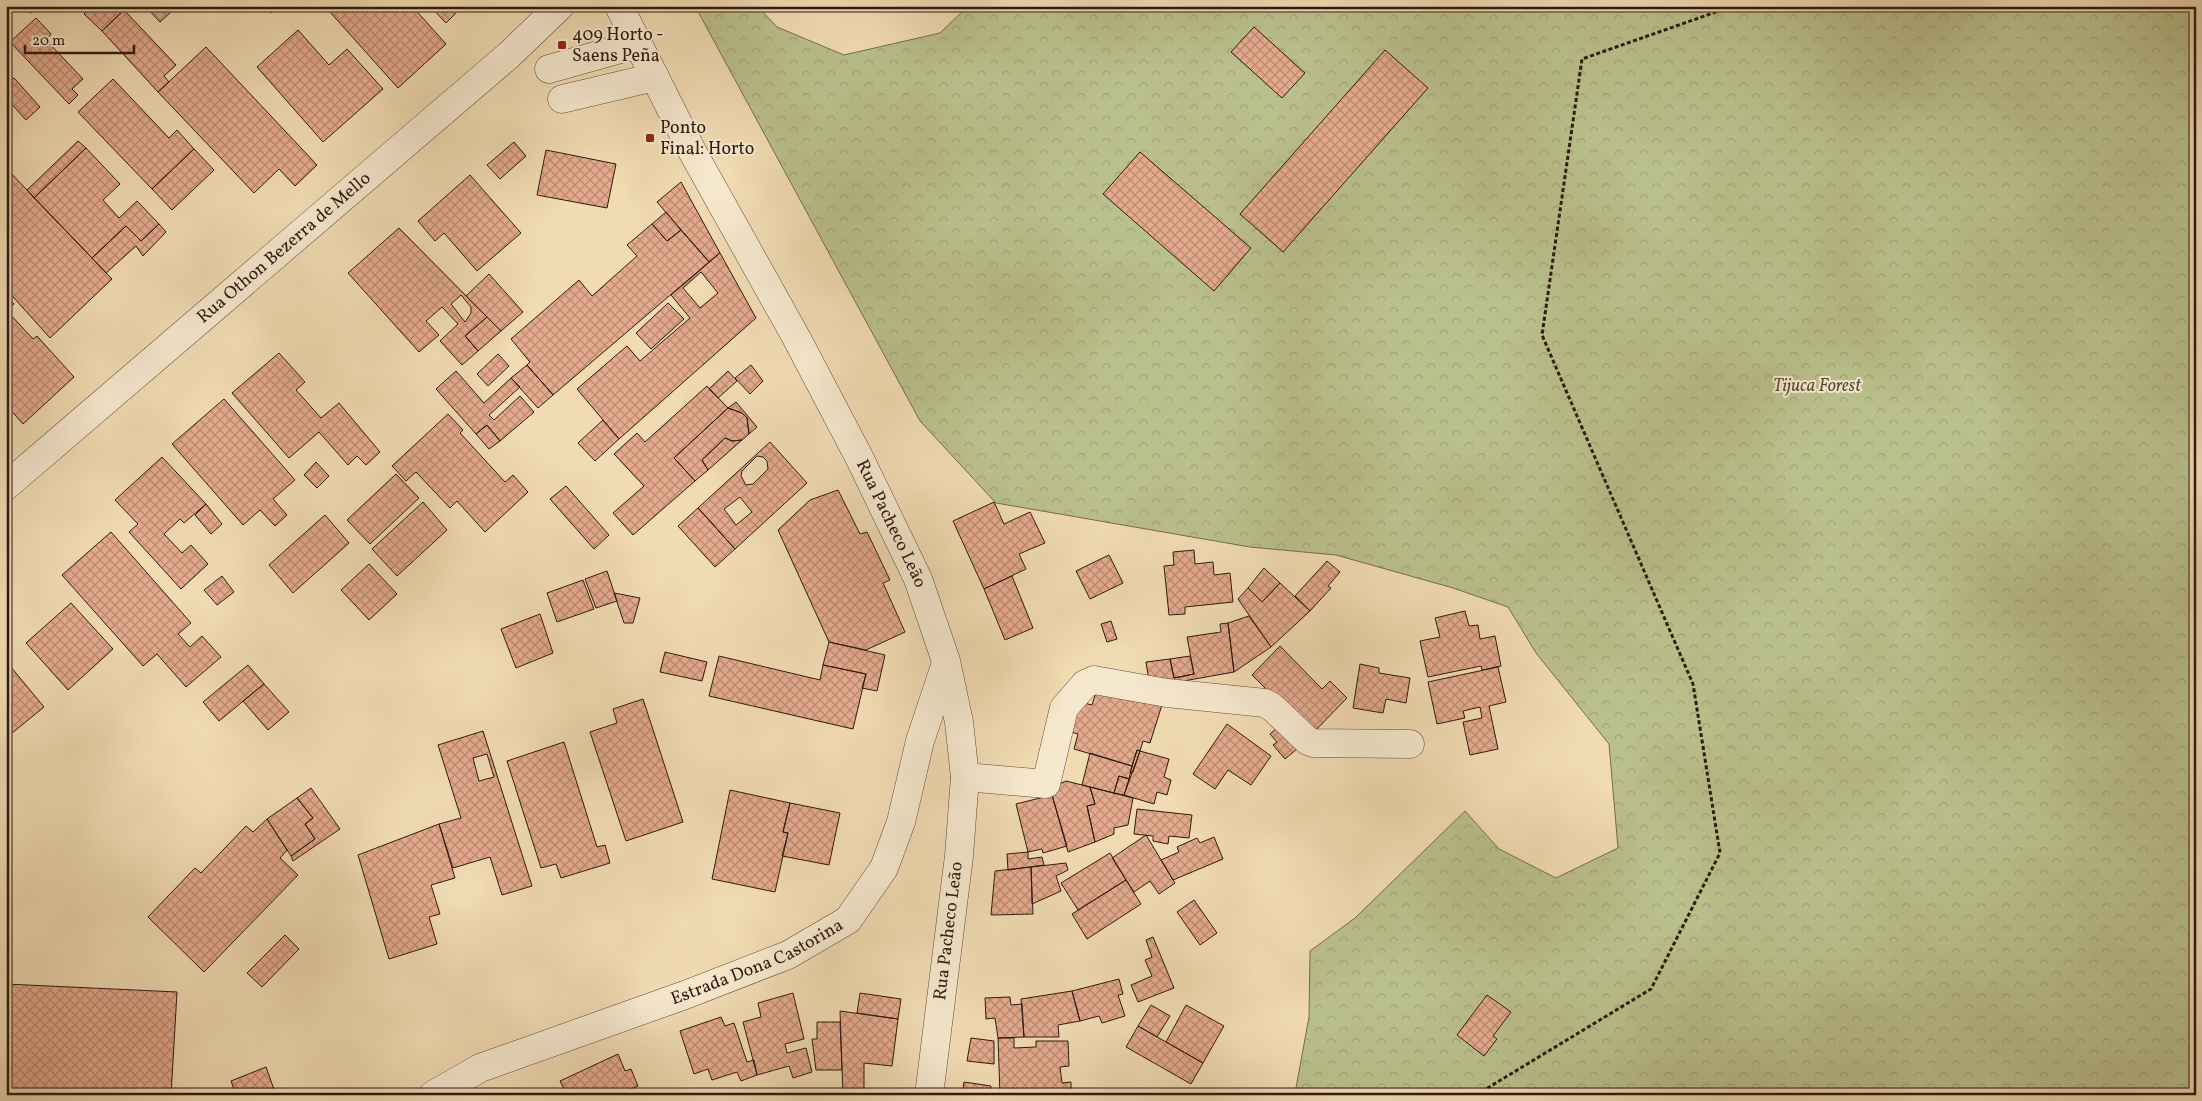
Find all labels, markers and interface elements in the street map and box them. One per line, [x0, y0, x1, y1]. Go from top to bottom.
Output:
scale bar [25, 22, 134, 54]
place label: 409 Horto - Saens Peña [572, 23, 664, 69]
text: 20 m [32, 31, 65, 52]
marker: 409 Horto - Saens Peña [556, 39, 568, 51]
place label: Ponto Final: Horto [660, 116, 754, 162]
marker: Ponto Final: Horto [644, 132, 656, 144]
street label: Rua Othon Bezerra de Mello [192, 166, 376, 330]
park label: Tijuca Forest [1773, 374, 1862, 399]
street label: Rua Pacheco Leão [850, 455, 933, 591]
street label: Rua Pacheco Leão [928, 860, 970, 1002]
street label: Estrada Dona Castorina [667, 913, 848, 1012]

